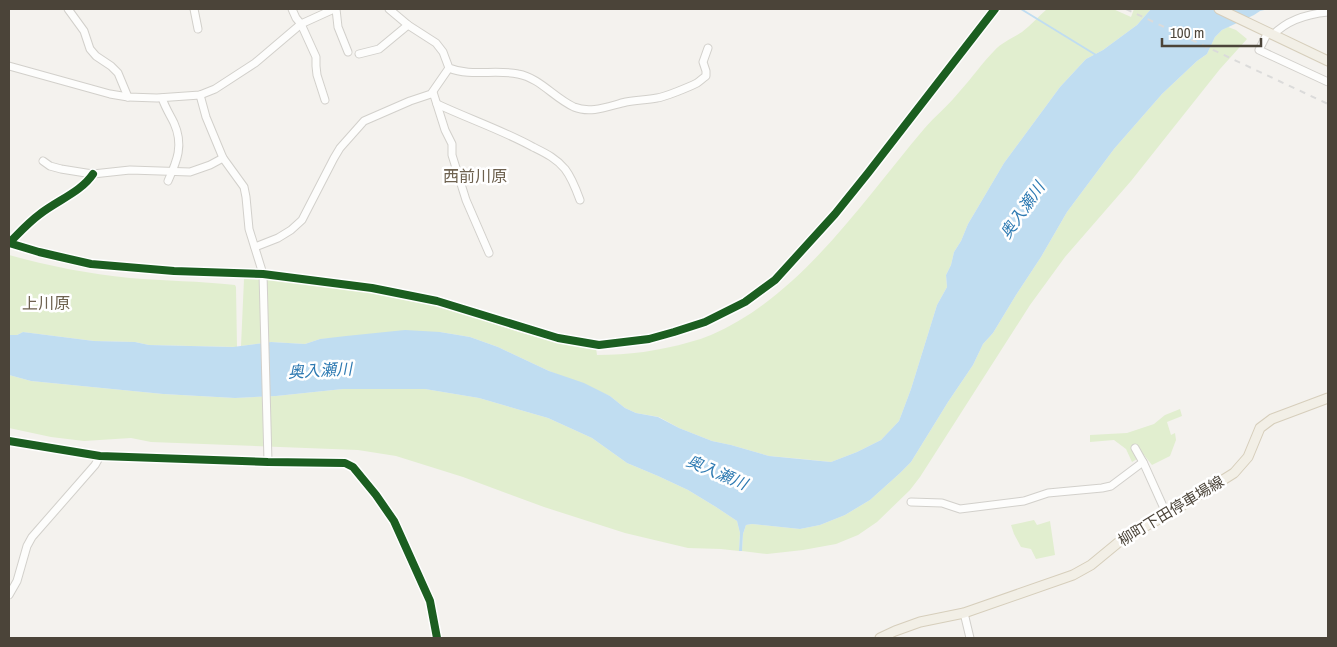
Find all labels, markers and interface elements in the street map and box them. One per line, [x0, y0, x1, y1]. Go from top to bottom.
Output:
scale bar [1162, 15, 1261, 47]
text: 100 m [1170, 22, 1204, 43]
district label: 西前川原 [443, 165, 507, 187]
water label: 奥入瀬川 [995, 176, 1051, 243]
district label: 上川原 [22, 292, 70, 314]
water label: 奥入瀬川 [287, 357, 355, 383]
water label: 奥入瀬川 [683, 449, 753, 495]
street label: 柳町下田停車場線 [1114, 471, 1228, 550]

